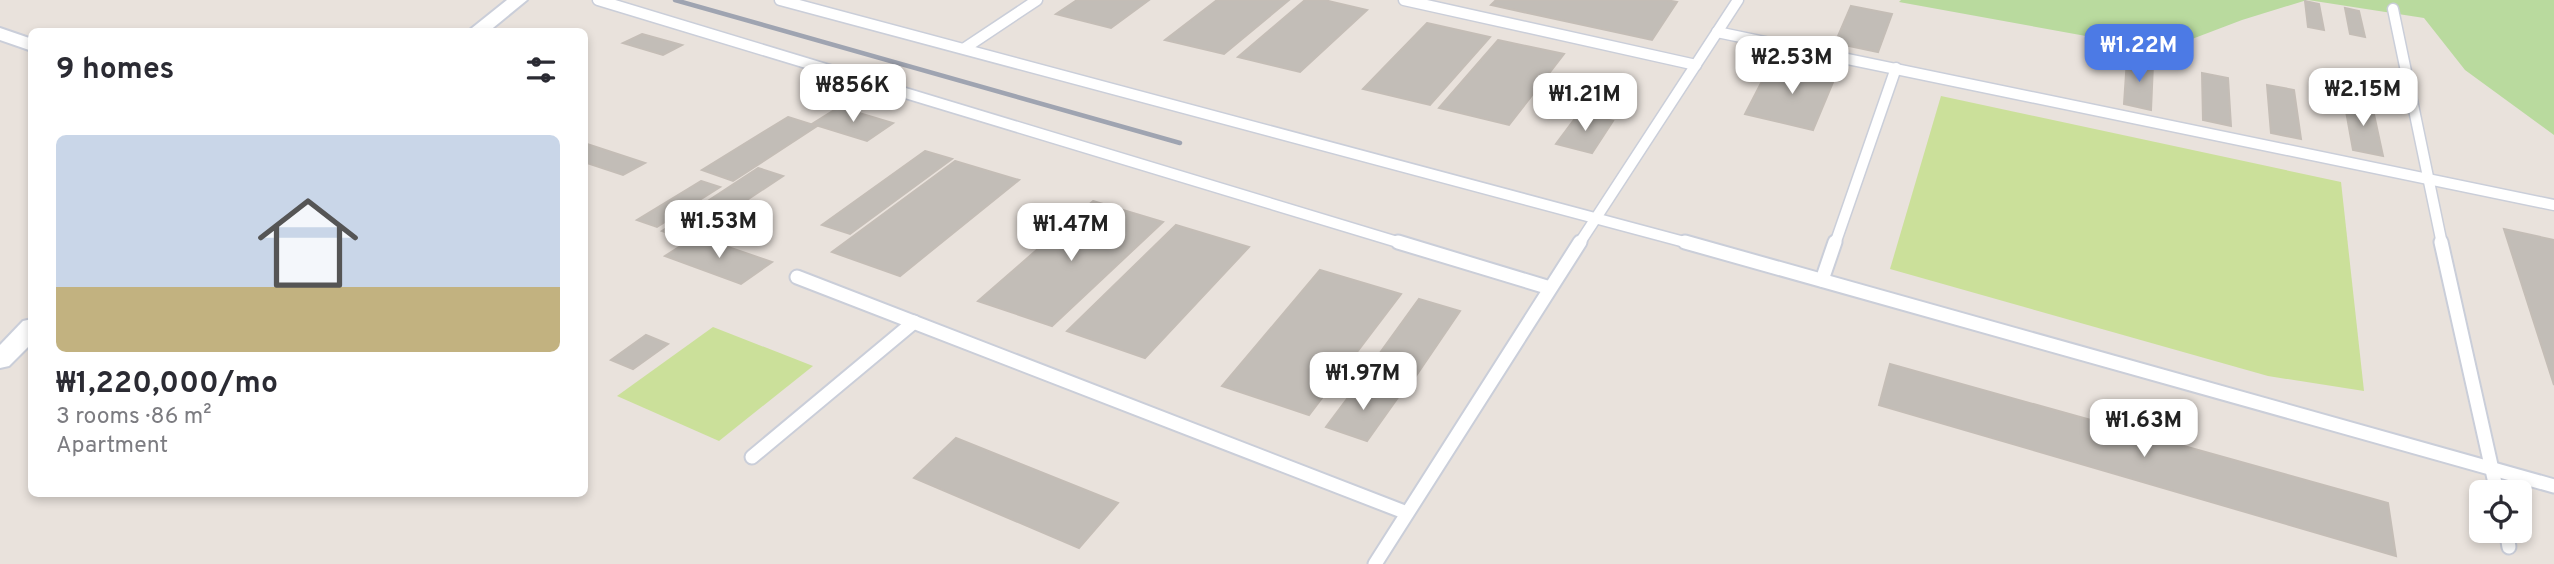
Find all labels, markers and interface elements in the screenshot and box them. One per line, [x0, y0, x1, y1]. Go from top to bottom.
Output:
pin: ₩1.22M [2082, 24, 2196, 84]
text: ₩1.22M [2101, 32, 2177, 61]
pin: ₩2.53M [1735, 36, 1849, 96]
text: ₩2.53M [1751, 44, 1833, 73]
icon: filters [522, 51, 560, 89]
text: 9 homes [56, 52, 174, 89]
pin: ₩856K [804, 64, 902, 124]
pin: ₩2.15M [2306, 68, 2420, 128]
text: ₩856K [816, 72, 890, 101]
pin: ₩1.21M [1528, 74, 1642, 133]
text: ₩2.15M [2325, 76, 2401, 105]
text: ₩1.21M [1549, 81, 1621, 110]
icon: home [245, 180, 371, 306]
pin: ₩1.53M [662, 201, 776, 260]
pin: ₩1.47M [1014, 204, 1128, 263]
text: ₩1.53M [681, 208, 757, 237]
text: ₩1.47M [1033, 211, 1109, 240]
pin: ₩1.97M [1306, 352, 1420, 412]
text: ₩1.97M [1326, 360, 1400, 389]
text: ₩1,220,000/mo [56, 366, 278, 403]
pin: ₩1.63M [2087, 400, 2201, 459]
text: 3 rooms · 86 m² [56, 403, 212, 432]
text: ₩1.63M [2106, 407, 2182, 436]
text: Apartment [56, 432, 168, 461]
map controls [2469, 480, 2532, 543]
button: locate [2469, 480, 2532, 543]

